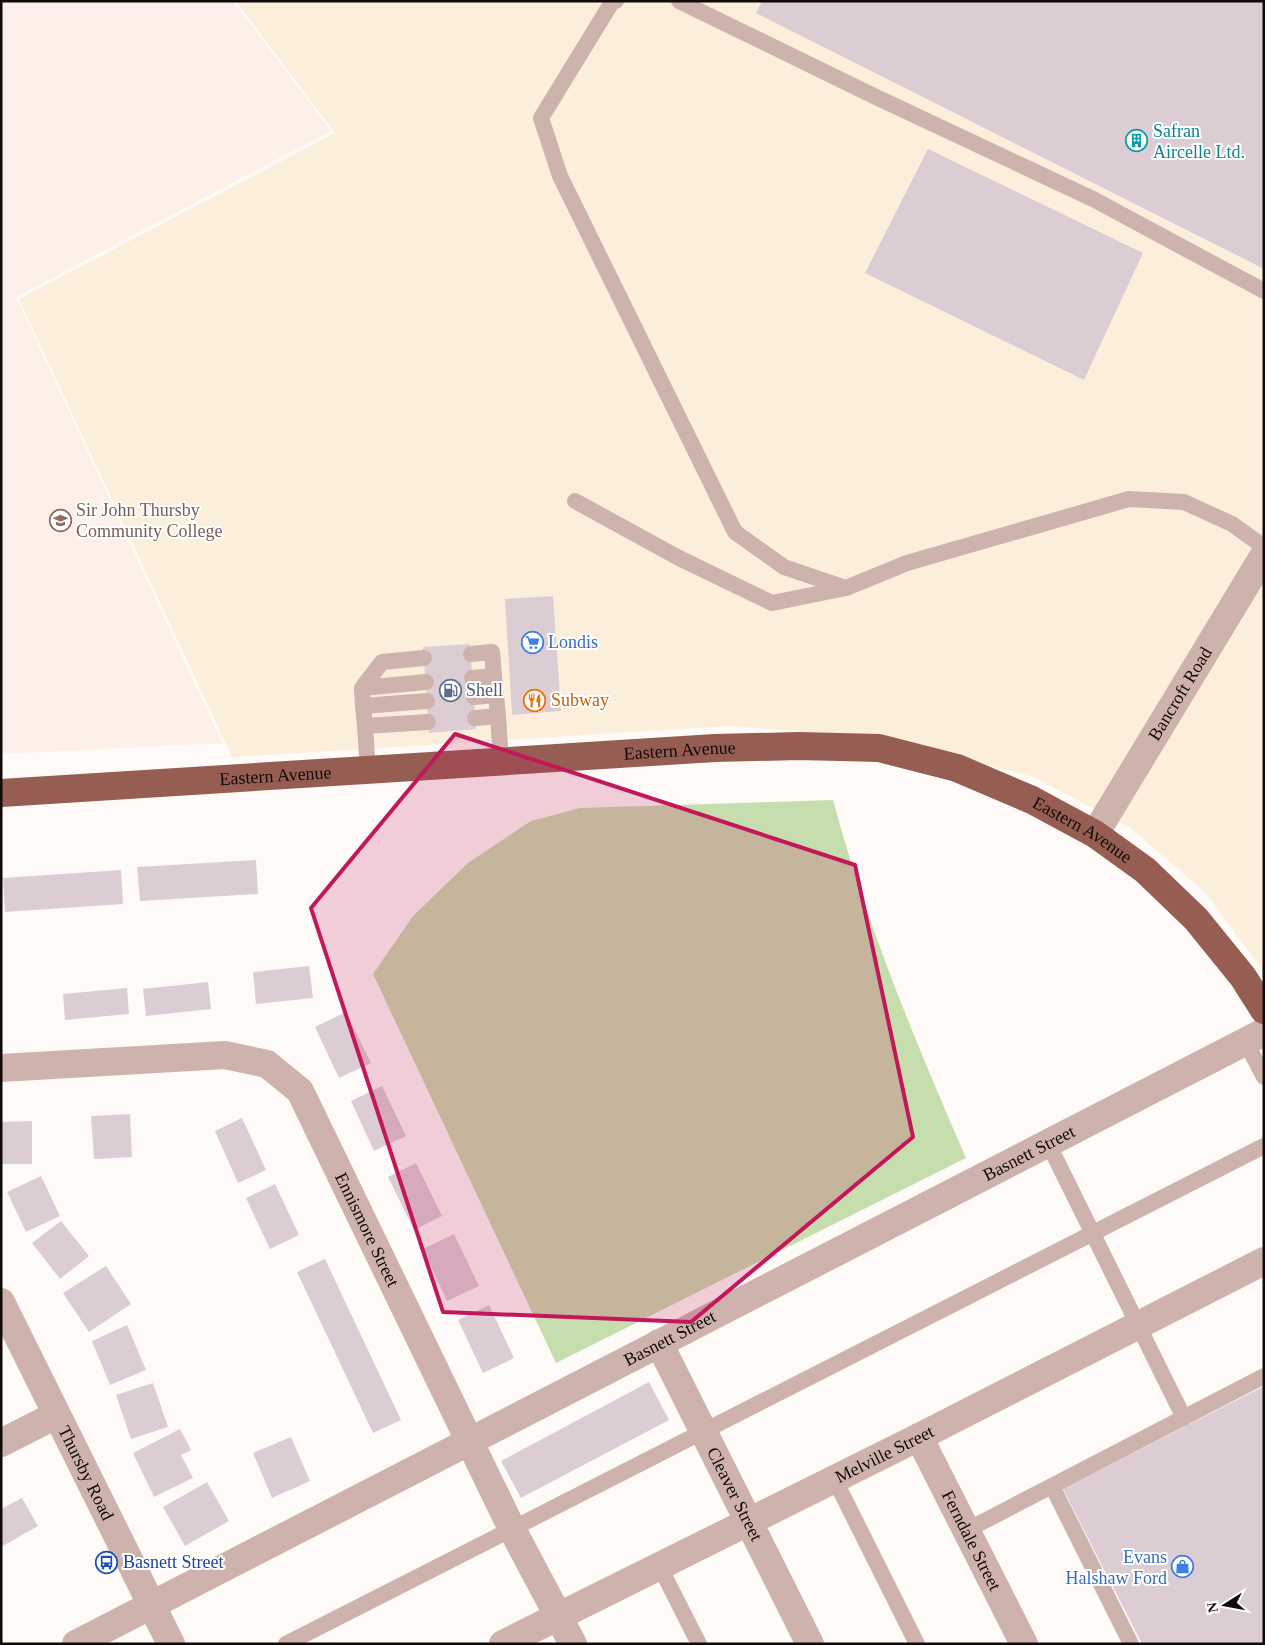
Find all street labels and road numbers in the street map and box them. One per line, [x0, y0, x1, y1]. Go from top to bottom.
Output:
street label: Bancroft Road [1144, 643, 1216, 744]
street label: Eastern Avenue [623, 738, 736, 764]
street label: Eastern Avenue [219, 762, 332, 789]
street label: Eastern Avenue [1029, 792, 1136, 867]
street label: Basnett Street [980, 1121, 1078, 1185]
street label: Ennismore Street [331, 1169, 403, 1290]
street label: Basnett Street [621, 1306, 719, 1370]
street label: Melville Street [832, 1421, 937, 1487]
street label: Thursby Road [54, 1423, 118, 1523]
street label: Cleaver Street [703, 1444, 767, 1544]
street label: Ferndale Street [938, 1487, 1005, 1594]

